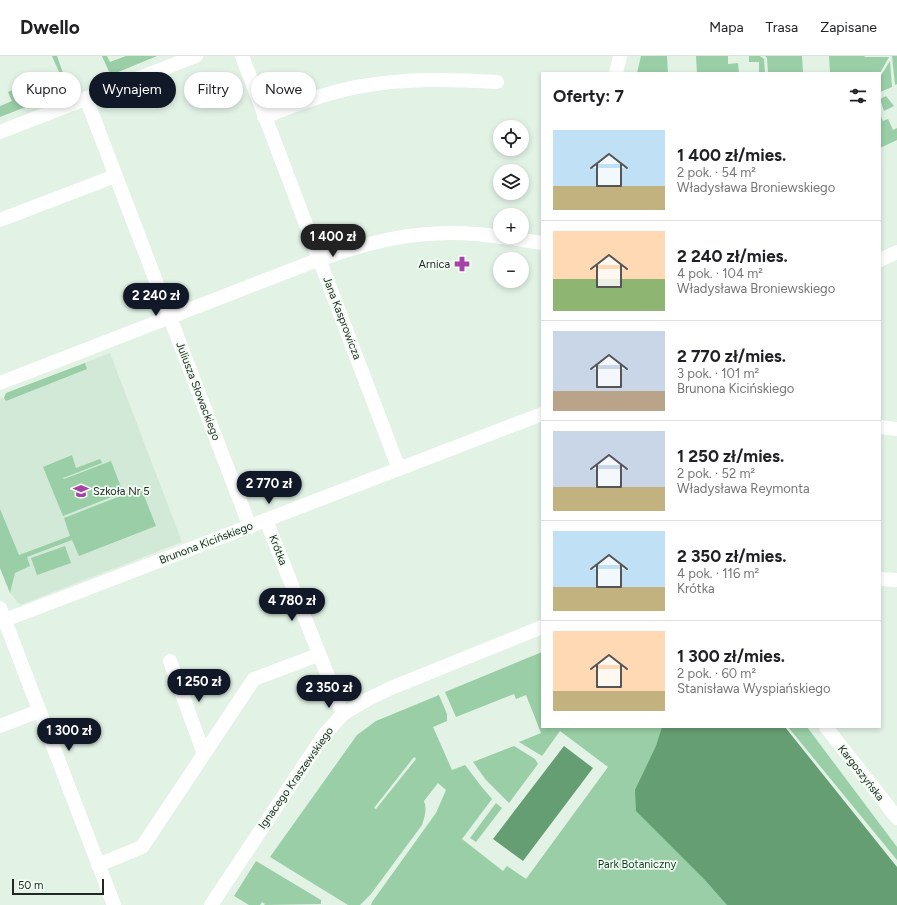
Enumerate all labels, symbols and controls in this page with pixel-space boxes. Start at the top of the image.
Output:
text: Dwello [20,16,80,39]
text: Mapa [709,19,744,36]
text: Trasa [766,19,798,36]
text: Zapisane [820,19,877,36]
chip: Kupno [12,72,81,108]
chip: Wynajem [89,72,176,108]
chip: Filtry [184,72,243,108]
chip: Nowe [251,72,316,108]
icon: filters [847,85,869,107]
text: Oferty: 7 [553,86,624,106]
map controls [493,120,529,288]
button: locate [493,120,529,156]
text: 1 400 zł/mies. [677,145,786,165]
icon: home [585,146,633,194]
button: layers [493,164,529,200]
text: 2 pok. · 54 m² [677,165,756,180]
text: Władysława Broniewskiego [677,180,835,195]
button: + [493,208,529,244]
pin: 1 400 zł [292,224,374,258]
text: 1 400 zł [310,229,356,244]
text: 2 240 zł/mies. [677,246,788,266]
icon: home [585,247,633,295]
button: − [493,252,529,288]
pharmacy icon: Arnica [453,255,471,273]
place label: Arnica [419,258,450,271]
text: 4 pok. · 104 m² [677,266,763,281]
street label: Jana Kasprowicza [320,275,364,361]
text: Władysława Broniewskiego [677,281,835,296]
pin: 2 240 zł [115,283,197,317]
text: 2 240 zł [132,288,180,303]
street label: Juliusza Słowackiego [173,340,223,442]
text: 2 770 zł/mies. [677,346,786,366]
icon: home [585,347,633,395]
text: 3 pok. · 101 m² [677,366,759,381]
text: Brunona Kicińskiego [677,381,794,396]
text: 1 250 zł/mies. [677,446,784,466]
icon: home [585,447,633,495]
text: 2 pok. · 52 m² [677,466,755,481]
pin: 2 770 zł [228,471,310,505]
text: 2 770 zł [246,476,292,491]
text: Władysława Reymonta [677,481,810,496]
school or university icon: Szkoła Nr 5 [72,482,90,500]
place label: Szkoła Nr 5 [93,485,149,498]
street label: Brunona Kicińskiego [157,519,255,567]
street label: Krótka [266,533,290,567]
text: 2 350 zł/mies. [677,546,786,566]
icon: home [585,547,633,595]
text: 4 pok. · 116 m² [677,566,759,581]
text: Krótka [677,581,715,596]
pin: 4 780 zł [251,588,333,622]
text: 4 780 zł [268,593,316,608]
text: 1 300 zł/mies. [677,646,785,666]
icon: home [585,647,633,695]
text: 2 pok. · 60 m² [677,666,756,681]
pin: 1 250 zł [158,669,240,703]
text: 1 250 zł [176,674,222,689]
pin: 2 350 zł [288,675,370,709]
text: 2 350 zł [306,680,352,695]
text: Stanisława Wyspiańskiego [677,681,831,696]
pin: 1 300 zł [28,718,110,752]
text: 1 300 zł [46,723,92,738]
street label: Ignacego Kraszewskiego [256,724,336,832]
street label: Kargoszyńska [835,743,887,803]
park label: Park Botaniczny [598,858,676,871]
scale bar [12,877,104,896]
text: 50 m [18,879,43,892]

